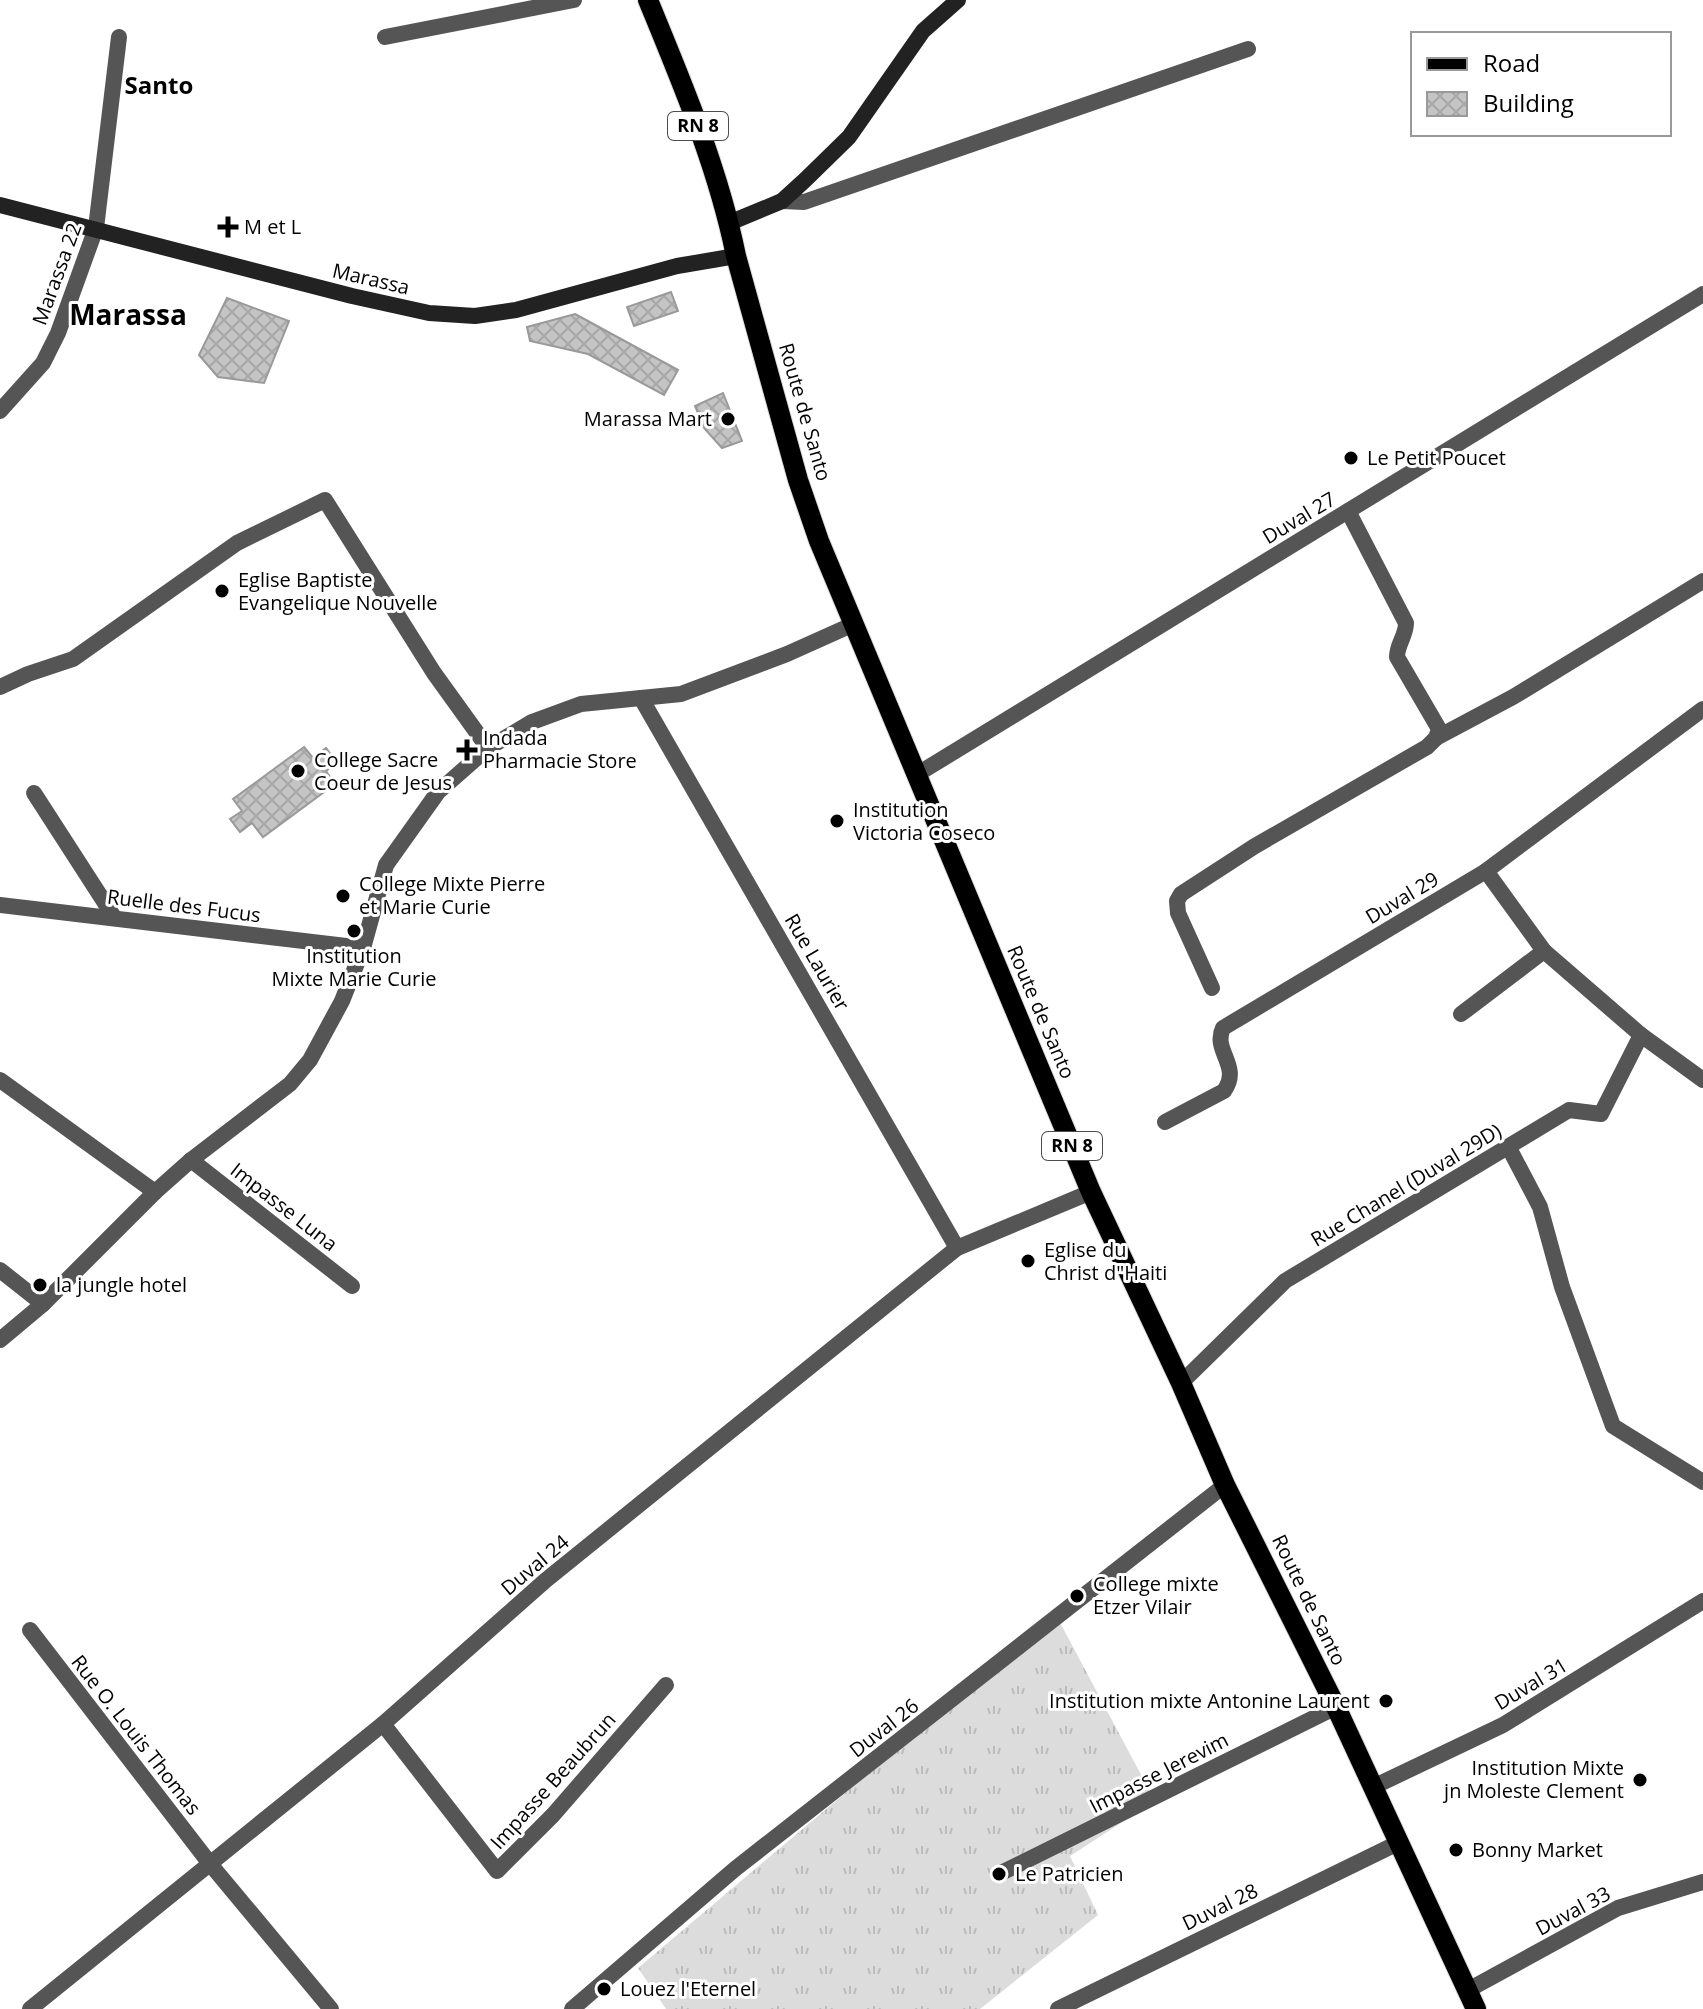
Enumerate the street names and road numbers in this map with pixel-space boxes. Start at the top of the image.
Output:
road number: RN 8 [668,112,728,140]
street label: Marassa 22 [26,219,87,329]
street label: Marassa [330,257,412,301]
street label: Route de Santo [773,340,838,484]
street label: Duval 27 [1257,485,1340,550]
street label: Duval 29 [1360,865,1443,930]
street label: Ruelle des Fucus [106,883,262,928]
street label: Rue Laurier [779,908,856,1015]
street label: Route de Santo [1001,941,1082,1083]
street label: Rue Chanel (Duval 29D) [1305,1117,1506,1252]
road number: RN 8 [1042,1132,1102,1160]
street label: Impasse Luna [225,1156,343,1257]
street label: Duval 24 [495,1528,575,1601]
street label: Route de Santo [1266,1530,1353,1670]
street label: Rue O. Louis Thomas [65,1649,207,1820]
street label: Duval 31 [1489,1651,1572,1716]
street label: Duval 26 [843,1692,924,1763]
street label: Impasse Beaubrun [484,1706,621,1855]
street label: Impasse Jerevim [1085,1726,1233,1819]
street label: Duval 28 [1177,1877,1262,1936]
street label: Duval 33 [1531,1880,1615,1941]

